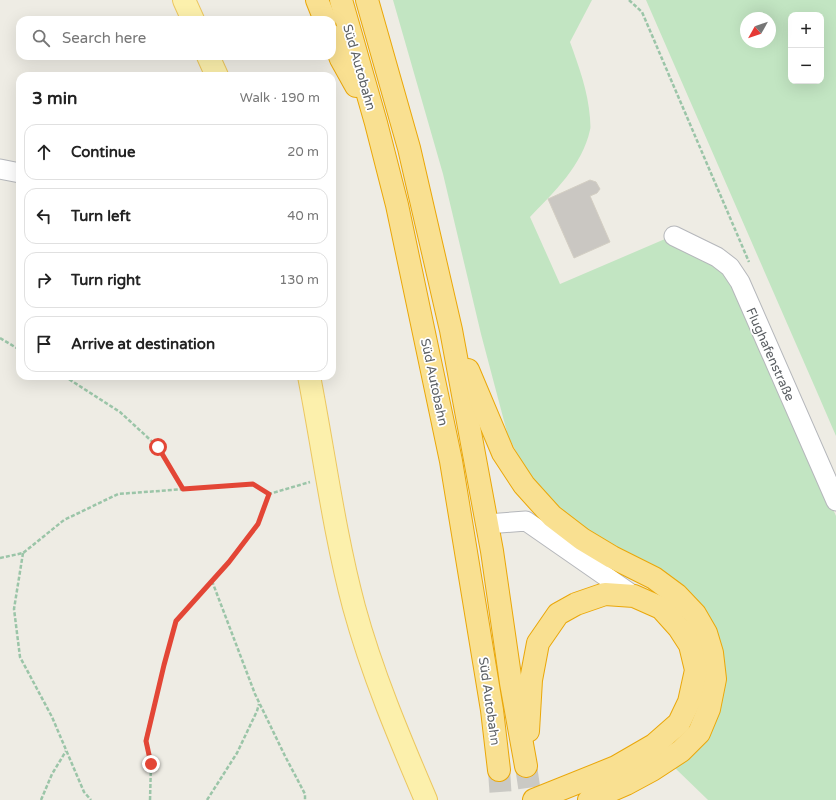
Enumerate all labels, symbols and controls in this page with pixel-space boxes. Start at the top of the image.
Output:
north arrow [740,12,776,48]
map controls [788,12,824,84]
button: + [788,12,824,48]
search box [16,16,336,60]
street label: Süd Autobahn [339,22,379,112]
icon: search [30,27,52,49]
text: Search here [62,29,146,47]
button: − [788,48,824,84]
text: 3 min [32,88,77,109]
text: Walk · 190 m [240,90,320,106]
icon: ahead [33,141,55,163]
text: Continue [71,143,135,161]
text: 20 m [287,144,319,160]
icon: left [33,205,55,227]
text: Turn left [71,207,131,225]
text: 40 m [287,208,319,224]
icon: right [33,269,55,291]
text: Turn right [71,271,141,289]
text: 130 m [279,272,319,288]
street label: Flughafenstraße [742,305,798,404]
icon: arrive [33,333,55,355]
text: Arrive at destination [71,335,215,353]
street label: Süd Autobahn [417,337,451,427]
route start [149,438,167,456]
street label: Süd Autobahn [475,656,503,746]
route end [142,755,160,773]

